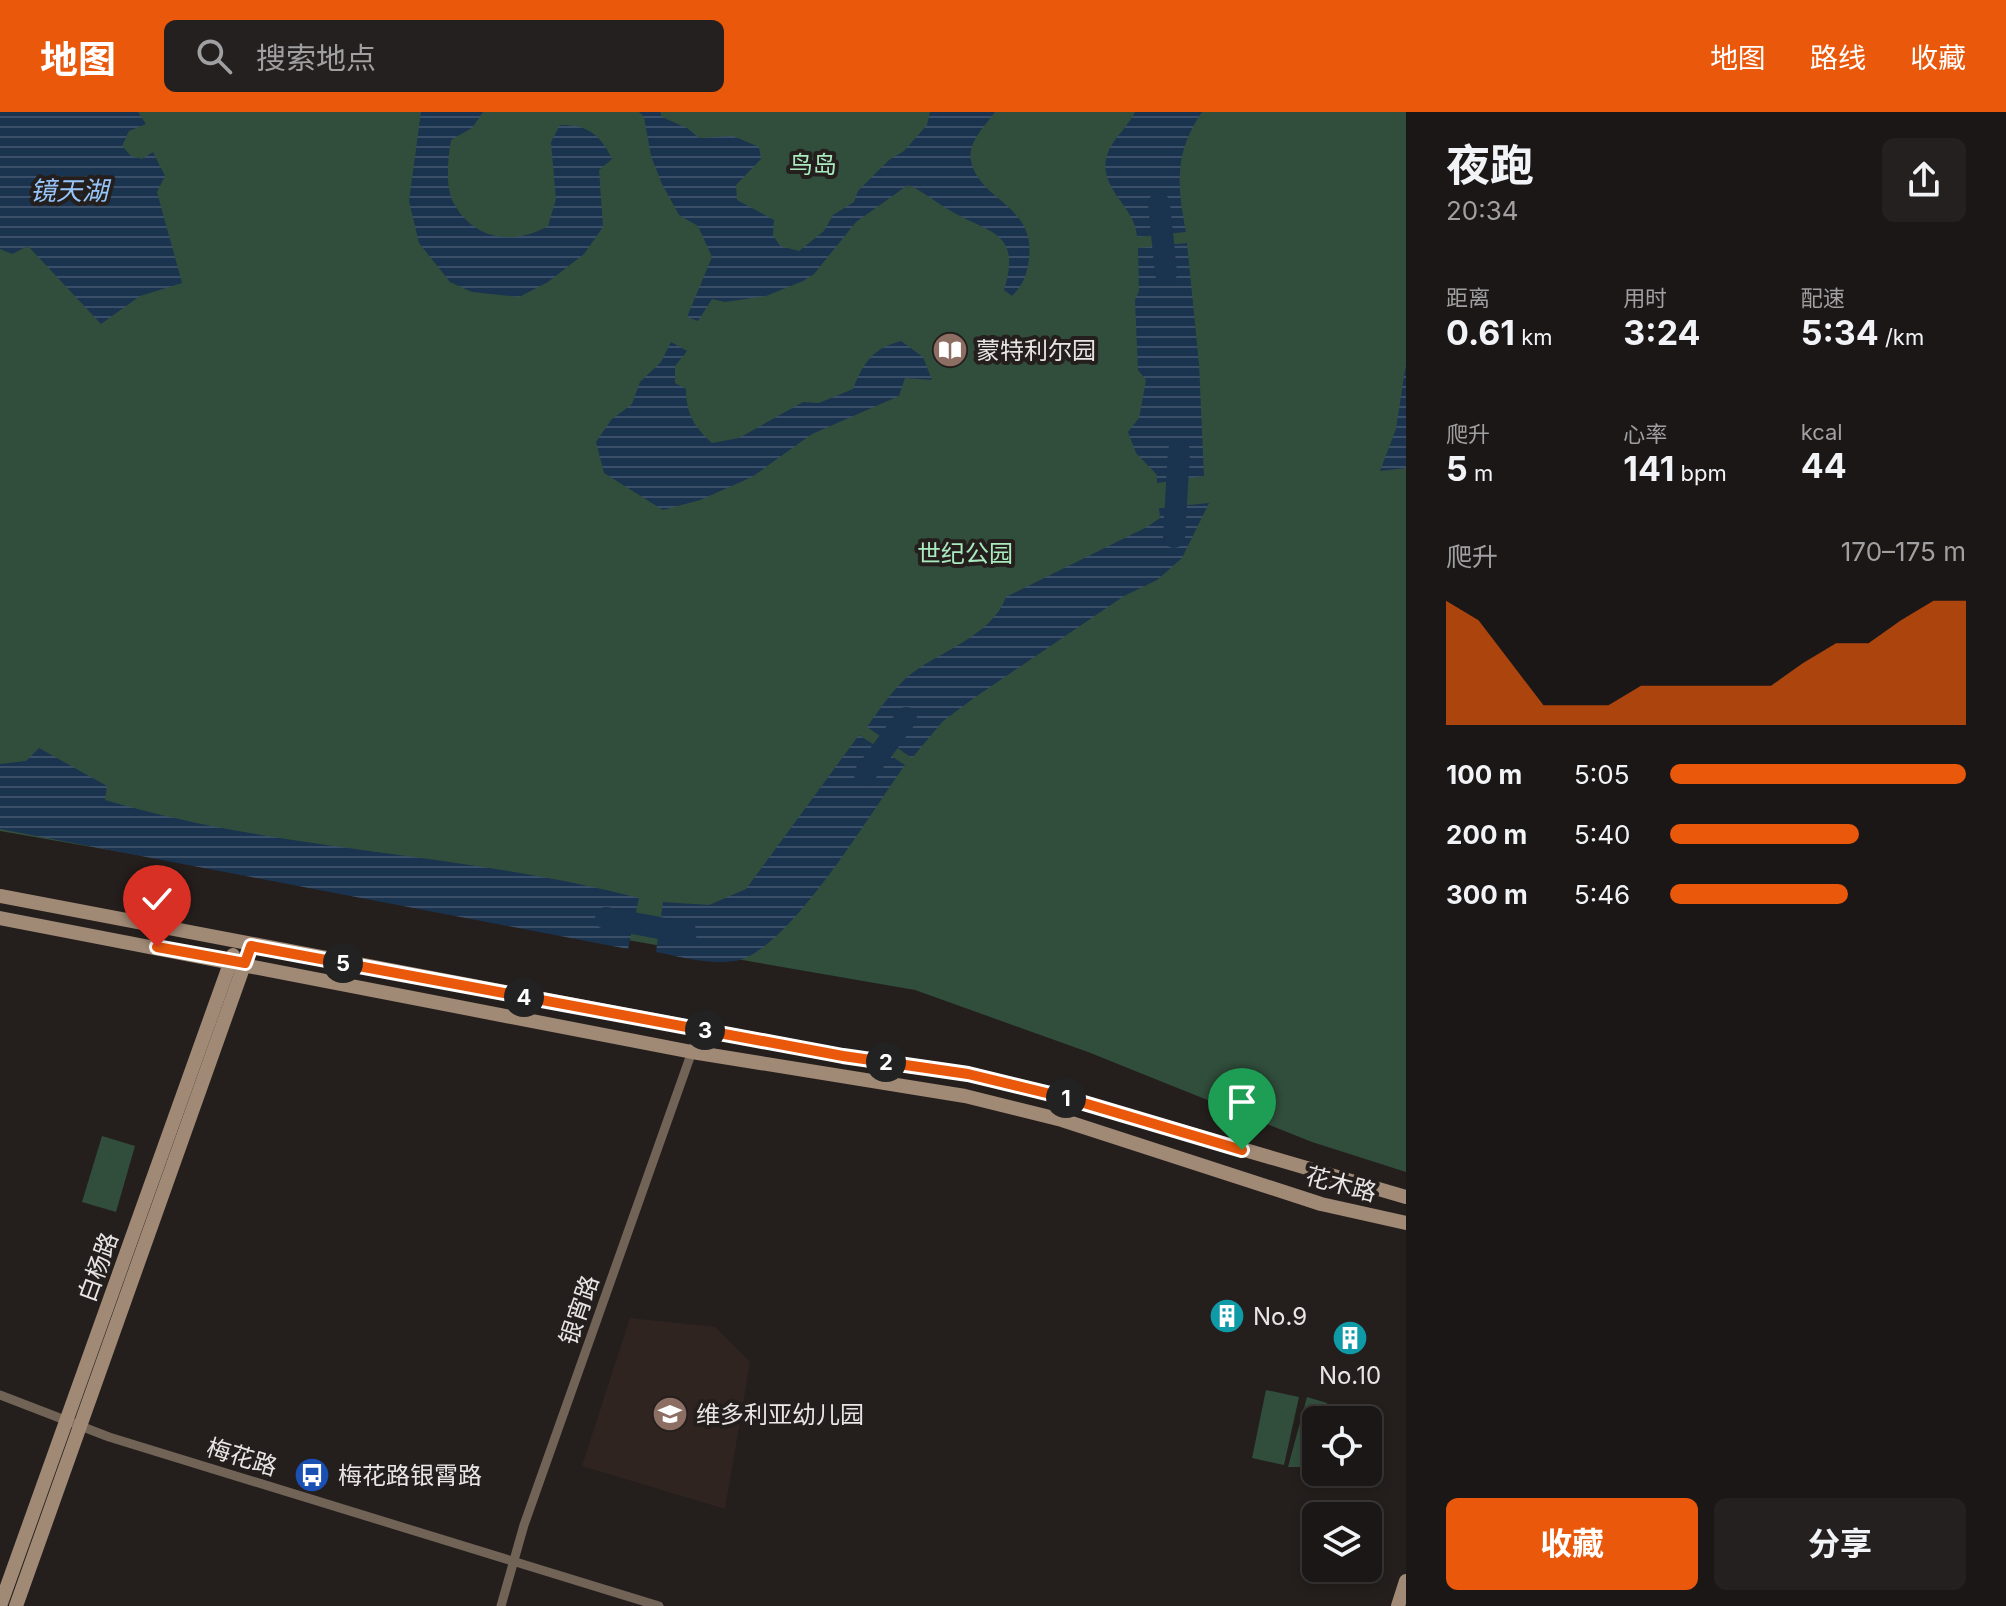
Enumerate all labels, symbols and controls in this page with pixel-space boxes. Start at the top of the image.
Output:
search box [164,20,724,92]
icon: search [192,34,236,78]
text: 地图 [40,36,116,82]
text: 搜索地点 [256,40,376,76]
text: 地图 [1710,41,1766,75]
text: 路线 [1810,41,1866,75]
text: 收藏 [1910,41,1966,75]
text: 夜跑 [1446,138,1534,192]
button: share [1882,138,1966,222]
park label: 鸟岛 [789,150,837,179]
water label: 镜天湖 [30,175,112,206]
text: 20:34 [1446,195,1519,226]
text: 距离 [1446,285,1490,311]
text: 用时 [1623,285,1667,311]
text: 配速 [1801,285,1845,311]
text: 0.61 [1446,312,1515,353]
text: 3:24 [1623,312,1701,353]
text: 5:34 [1801,312,1879,353]
text: km [1515,324,1553,350]
text: /km [1879,324,1924,350]
library icon: 蒙特利尔园 [931,331,969,369]
place label: 蒙特利尔园 [976,336,1096,365]
text: kcal [1801,419,1843,445]
text: 爬升 [1446,421,1490,447]
text: 心率 [1623,421,1667,447]
text: 44 [1801,445,1847,486]
text: 5 [1446,448,1468,489]
text: 141 [1623,448,1674,489]
text: m [1468,460,1493,486]
text: bpm [1674,460,1727,486]
text: 170–175 m [1841,536,1966,567]
park label: 世纪公园 [917,539,1013,568]
text: 爬升 [1446,541,1498,572]
text: 100 m [1446,759,1522,790]
text: 5:05 [1574,759,1630,790]
text: 200 m [1446,819,1527,850]
text: 5:40 [1574,819,1631,850]
pin [123,865,191,947]
icon: check [135,877,179,921]
text: 300 m [1446,879,1528,910]
text: 5:46 [1574,879,1630,910]
pin: 5 [323,943,363,983]
text: 5 [336,950,350,976]
pin: 4 [504,977,544,1017]
text: 4 [517,984,531,1010]
pin: 3 [685,1010,725,1050]
text: 3 [698,1017,712,1043]
pin: 2 [866,1042,906,1082]
text: 2 [879,1049,893,1075]
pin [1208,1068,1276,1150]
pin: 1 [1046,1078,1086,1118]
icon: arrive [1220,1080,1264,1124]
text: 1 [1061,1085,1071,1111]
street label: 花木路 [1302,1161,1380,1207]
street label: 白杨路 [72,1228,124,1306]
street label: 银宵路 [554,1271,604,1349]
building icon: No.9 [1208,1297,1246,1335]
place label: No.9 [1253,1302,1307,1331]
building icon: No.10 [1331,1319,1369,1357]
place label: No.10 [1319,1361,1381,1390]
school or university icon: 维多利亚幼儿园 [651,1395,689,1433]
place label: 维多利亚幼儿园 [696,1400,864,1429]
map controls [1302,1406,1382,1582]
button: locate [1302,1406,1382,1486]
street label: 梅花路 [203,1433,281,1481]
bus stop icon: 梅花路银霄路 [293,1456,331,1494]
place label: 梅花路银霄路 [338,1461,482,1490]
button: 收藏 [1446,1498,1698,1590]
button: 分享 [1714,1498,1966,1590]
button: layers [1302,1502,1382,1582]

